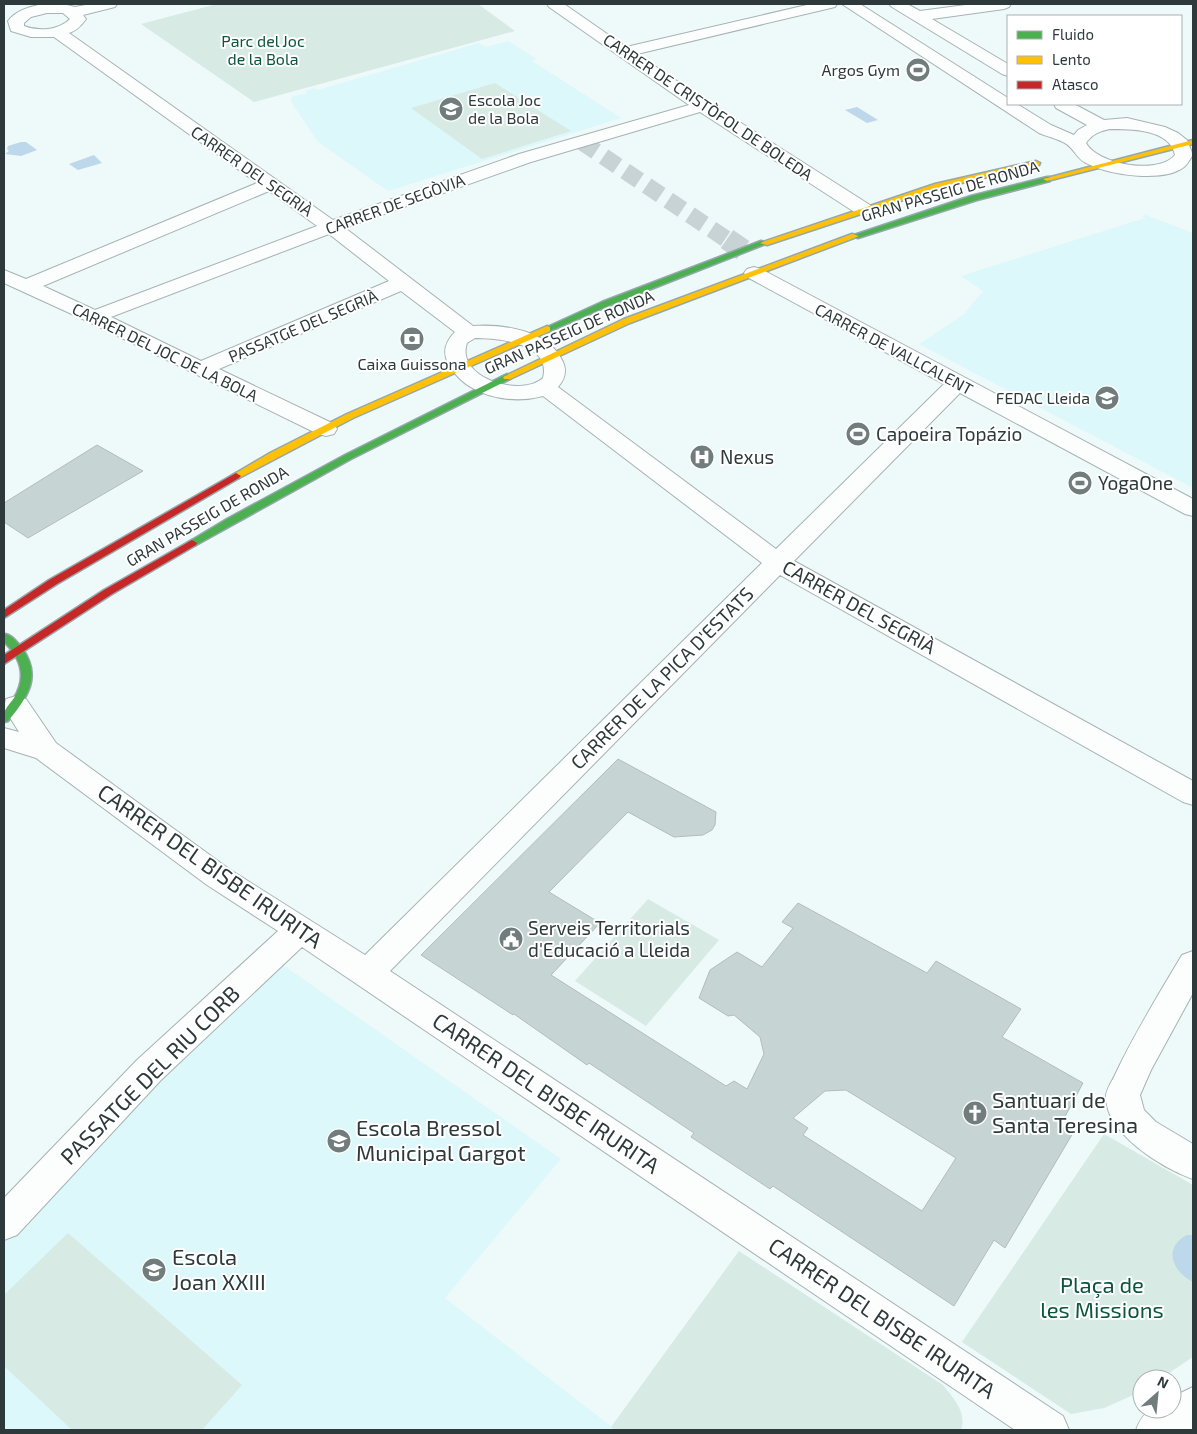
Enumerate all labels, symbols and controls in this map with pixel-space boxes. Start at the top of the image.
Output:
legend [1007,15,1182,105]
text: Fluido [1052,25,1094,43]
street label: CARRER DE CRISTÒFOL DE BOLEDA [600,29,817,184]
park label: Parc del Joc de la Bola [221,31,305,68]
text: Lento [1052,50,1091,68]
sports icon: Argos Gym [905,57,931,83]
place label: Argos Gym [822,60,900,79]
text: Atasco [1052,75,1098,93]
place label: Escola Joc de la Bola [468,90,541,127]
school or university icon: Escola Joc de la Bola [438,96,464,122]
street label: CARRER DEL SEGRIÀ [188,121,317,220]
street label: GRAN PASSEIG DE RONDA [859,156,1041,225]
street label: CARRER DE SEGÒVIA [323,169,467,238]
street label: PASSATGE DEL SEGRIÀ [225,285,380,366]
street label: GRAN PASSEIG DE RONDA [481,285,657,378]
street label: CARRER DEL JOC DE LA BOLA [69,298,261,405]
street label: CARRER DE VALLCALENT [812,299,976,398]
bank icon: Caixa Guissona [399,326,425,352]
place label: Caixa Guissona [357,354,467,373]
school or university icon: FEDAC Lleida [1094,385,1120,411]
place label: FEDAC Lleida [996,388,1090,407]
sports icon: Capoeira Topázio [845,421,871,447]
place label: Capoeira Topázio [876,422,1022,445]
hospital icon: Nexus [689,444,715,470]
place label: Nexus [720,445,774,468]
street label: GRAN PASSEIG DE RONDA [122,461,291,570]
sports icon: YogaOne [1067,470,1093,496]
place label: YogaOne [1098,471,1173,494]
street label: CARRER DEL SEGRIÀ [779,555,940,658]
street label: CARRER DE LA PICA D'ESTATS [566,582,758,774]
street label: CARRER DEL BISBE IRURITA [93,778,328,953]
place label: Serveis Territorials d'Educació a Lleida [528,916,690,961]
public building icon: Serveis Territorials d'Educació a Lleida [498,926,524,952]
street label: PASSATGE DEL RIU CORB [54,979,244,1169]
street label: CARRER DEL BISBE IRURITA [428,1006,665,1178]
place label: Santuari de Santa Teresina [992,1086,1138,1137]
church icon: Santuari de Santa Teresina [962,1100,988,1126]
place label: Escola Bressol Municipal Gargot [356,1114,526,1165]
school or university icon: Escola Bressol Municipal Gargot [326,1128,352,1154]
street label: CARRER DEL BISBE IRURITA [764,1231,1001,1403]
place label: Escola Joan XXIII [172,1243,266,1294]
school or university icon: Escola Joan XXIII [141,1257,167,1283]
park label: Plaça de les Missions [1040,1271,1164,1322]
north arrow [1132,1369,1182,1419]
text: N [1155,1372,1171,1392]

